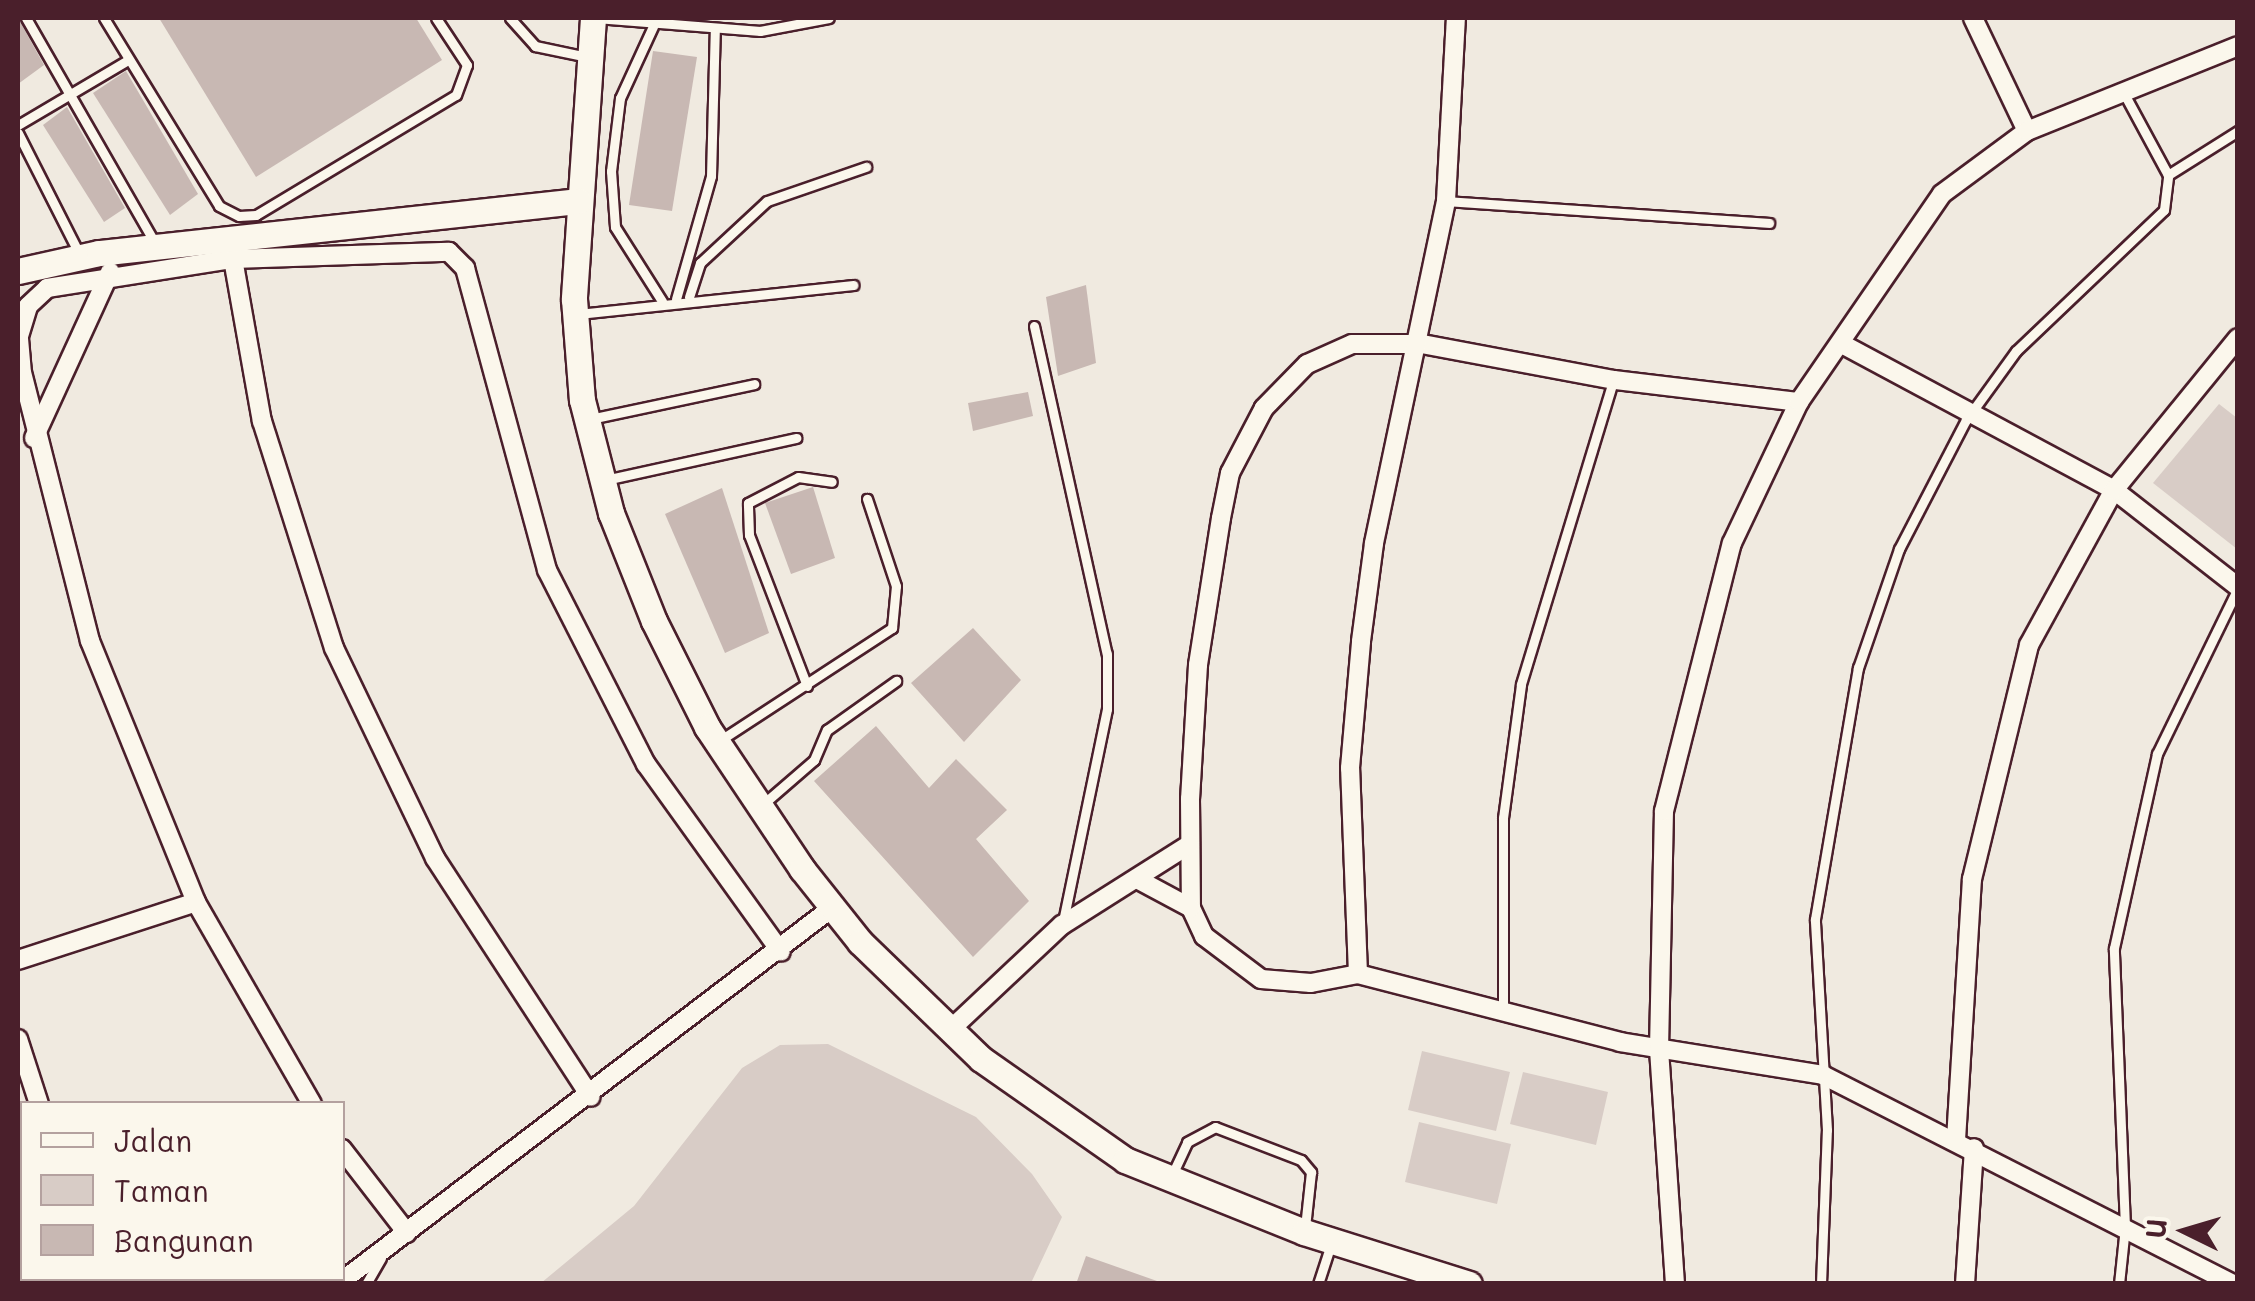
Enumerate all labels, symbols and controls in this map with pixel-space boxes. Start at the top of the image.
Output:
legend [20,1101,345,1281]
text: Jalan [114,1120,192,1160]
text: Taman [114,1170,209,1210]
north arrow [2135,1181,2235,1281]
text: U [2136,1217,2174,1240]
text: Bangunan [114,1220,254,1260]

